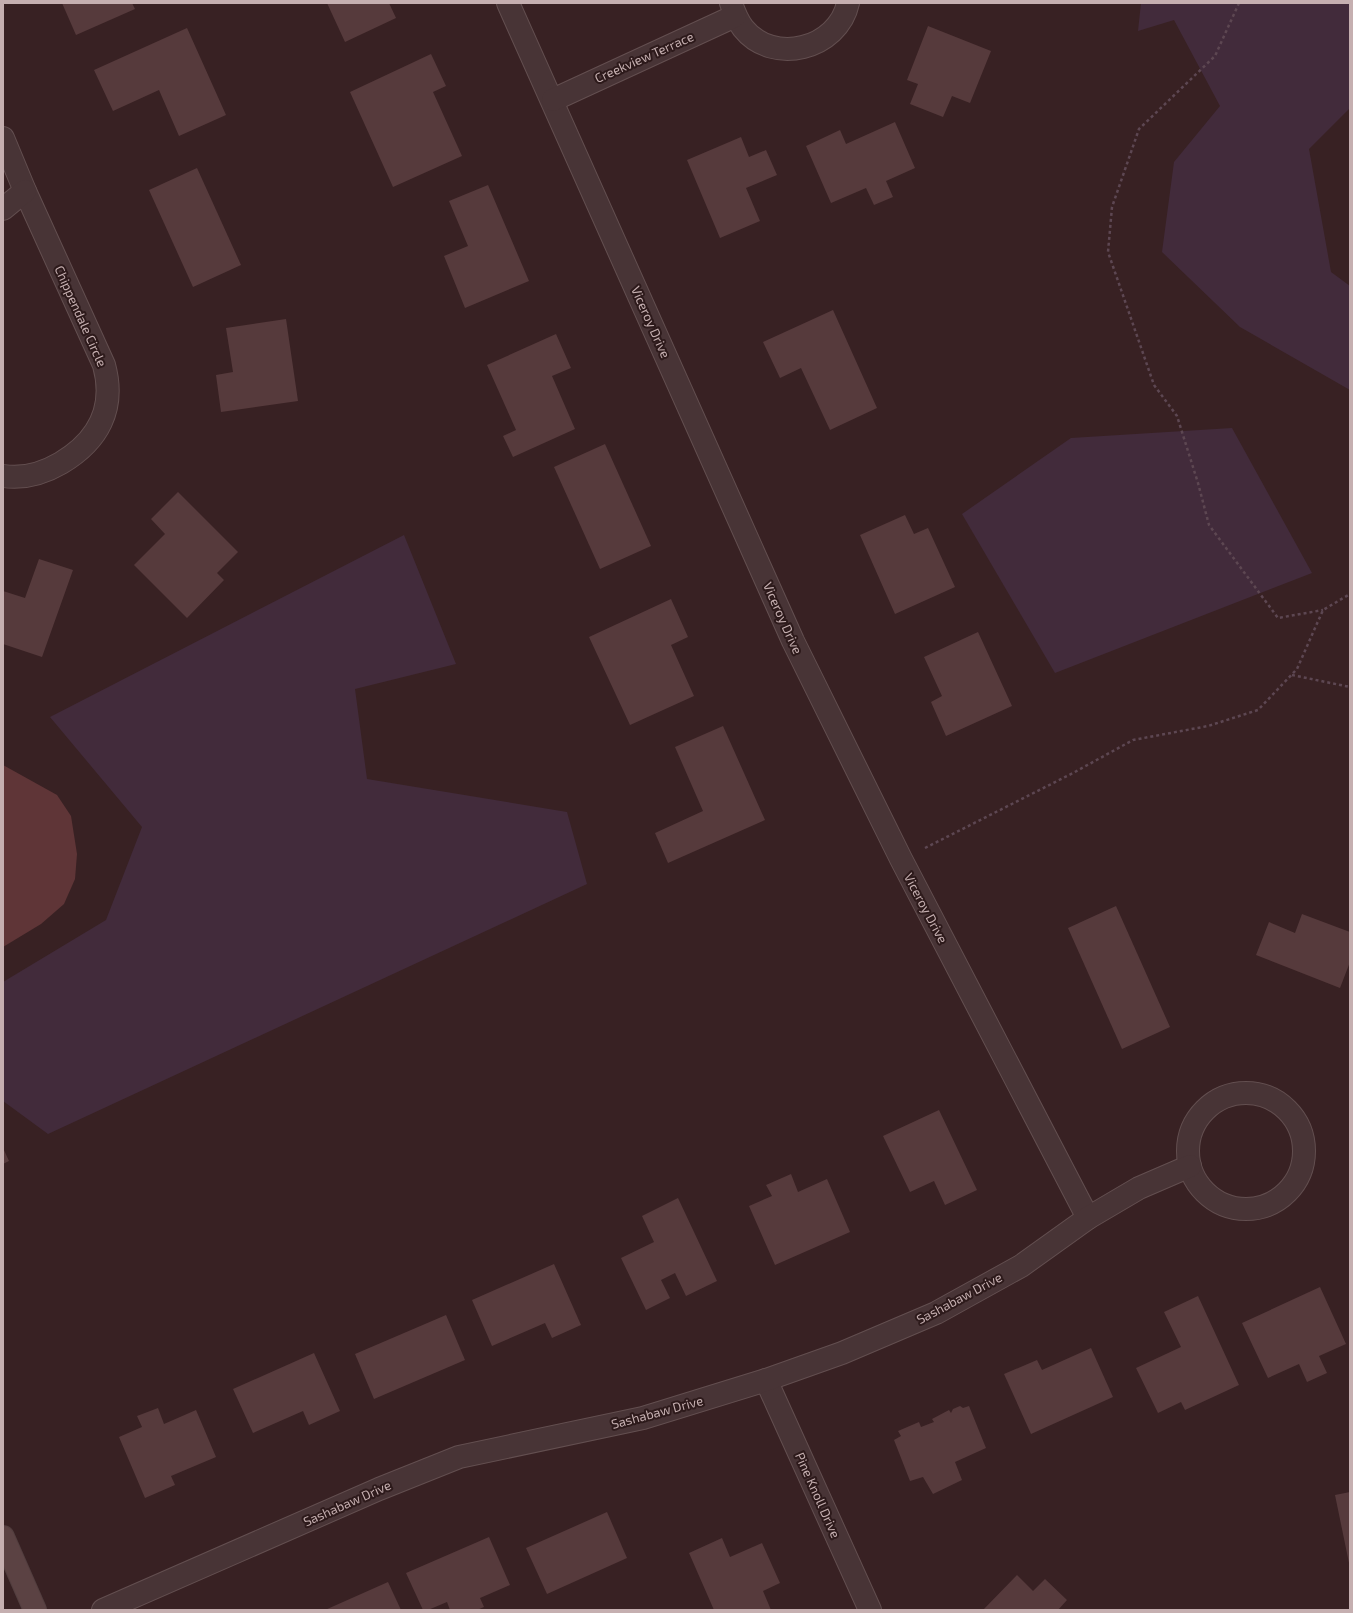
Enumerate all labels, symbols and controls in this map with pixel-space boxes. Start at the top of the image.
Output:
street label: Creekview Terrace [592,28,696,86]
street label: Chippendale Circle [52,263,110,369]
street label: Viceroy Drive [628,284,674,360]
street label: Viceroy Drive [760,580,806,656]
street label: Viceroy Drive [901,870,951,946]
street label: Sashabaw Drive [914,1269,1004,1327]
street label: Sashabaw Drive [609,1392,705,1432]
street label: Pine Knoll Drive [792,1450,844,1540]
street label: Sashabaw Drive [301,1476,393,1530]

